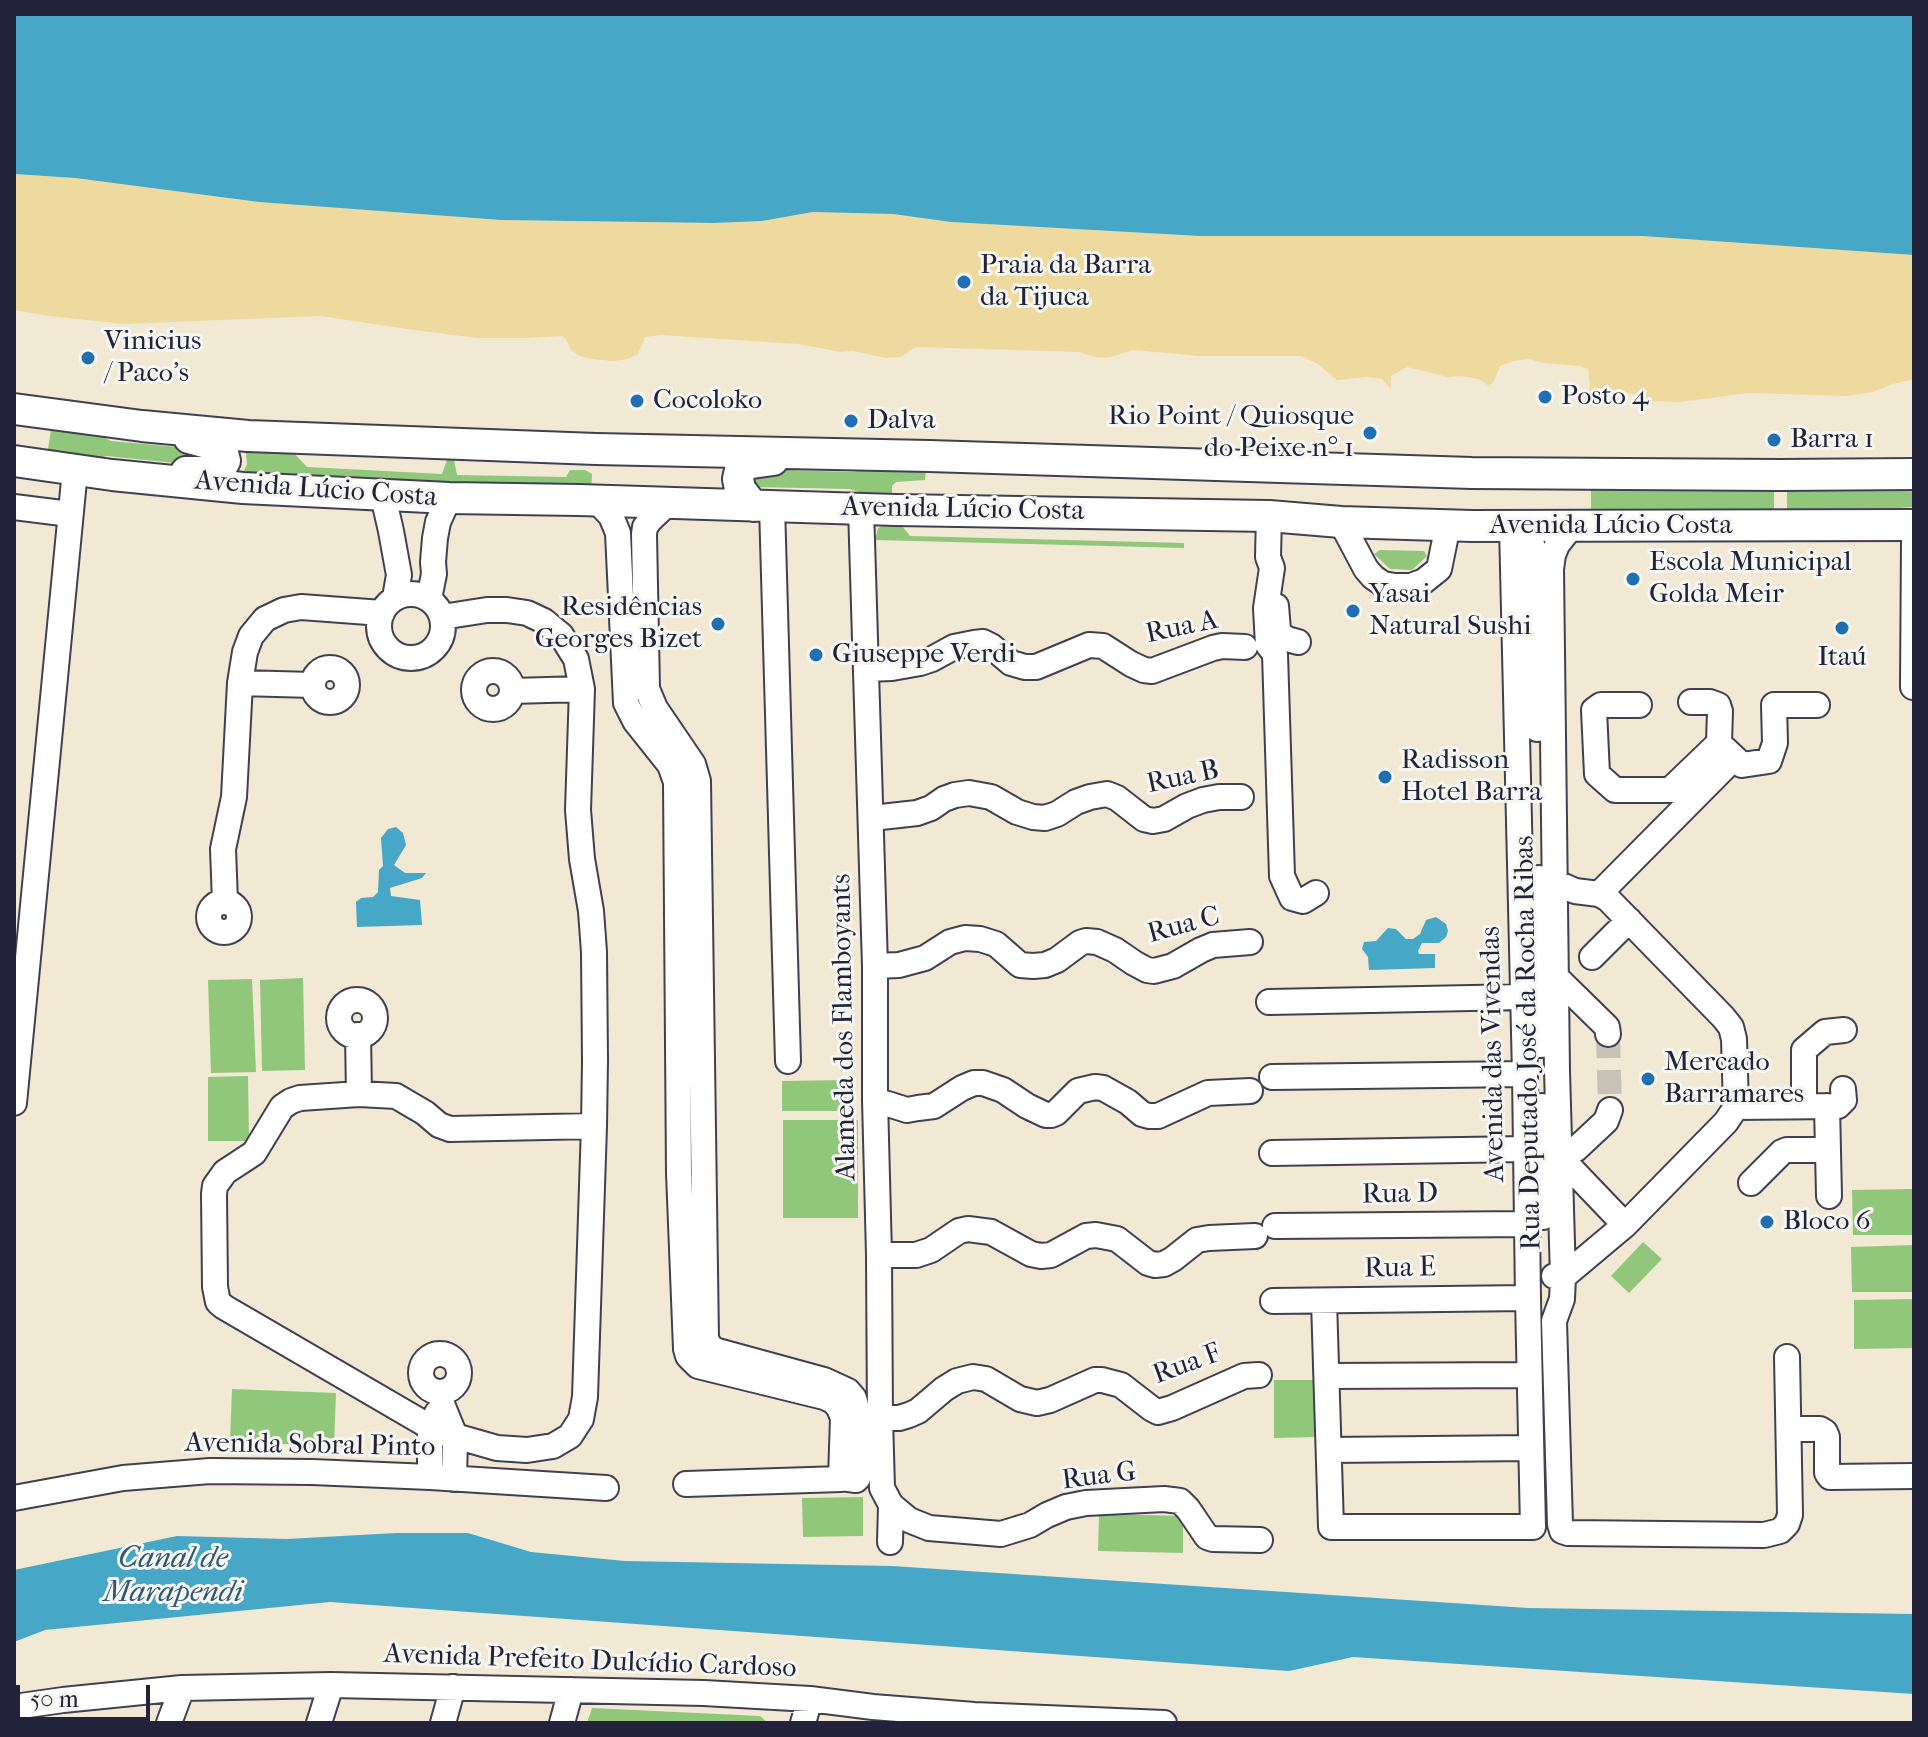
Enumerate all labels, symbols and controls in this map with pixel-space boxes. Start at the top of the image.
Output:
place label: Praia da Barra da Tijuca [980,249,1151,315]
marker: Praia da Barra da Tijuca [955,273,973,291]
place label: Vinicius / Paco's [104,325,201,391]
marker: Vinicius / Paco's [79,349,97,367]
place label: Posto 4 [1561,380,1649,414]
place label: Cocoloko [653,384,762,418]
marker: Posto 4 [1536,388,1554,406]
marker: Cocoloko [628,392,646,410]
place label: Rio Point / Quiosque do Peixe n° 1 [1108,400,1354,466]
place label: Dalva [867,404,935,438]
marker: Dalva [842,412,860,430]
place label: Barra 1 [1790,423,1874,457]
marker: Rio Point / Quiosque do Peixe n° 1 [1361,424,1379,442]
marker: Barra 1 [1765,431,1783,449]
street label: Avenida Lúcio Costa [194,465,438,515]
street label: Avenida Lúcio Costa [841,491,1085,529]
street label: Avenida Lúcio Costa [1490,509,1732,543]
place label: Escola Municipal Golda Meir [1649,546,1851,612]
marker: Escola Municipal Golda Meir [1624,570,1642,588]
place label: Yasai Natural Sushi [1369,578,1531,644]
place label: Residências Georges Bizet [535,591,702,657]
marker: Yasai Natural Sushi [1344,602,1362,620]
street label: Rua A [1143,604,1221,652]
marker: Residências Georges Bizet [709,615,727,633]
marker: Itaú [1833,619,1851,637]
place label: Giuseppe Verdi [832,638,1016,672]
place label: Itaú [1817,641,1867,675]
marker: Giuseppe Verdi [807,646,825,664]
place label: Radisson Hotel Barra [1401,744,1542,810]
street label: Rua B [1144,754,1222,802]
marker: Radisson Hotel Barra [1376,768,1394,786]
street label: Rua Deputado José da Rocha Ribas [1509,835,1549,1251]
street label: Alameda dos Flamboyants [826,873,864,1181]
street label: Rua C [1144,900,1224,952]
street label: Avenida das Vivendas [1475,926,1513,1182]
place label: Mercado Barramares [1664,1046,1804,1112]
marker: Mercado Barramares [1639,1070,1657,1088]
street label: Rua D [1362,1178,1438,1212]
place label: Bloco 6 [1783,1205,1871,1239]
marker: Bloco 6 [1758,1213,1776,1231]
street label: Rua E [1364,1252,1436,1286]
street label: Rua F [1149,1337,1225,1393]
street label: Avenida Sobral Pinto [184,1427,436,1465]
street label: Rua G [1060,1456,1138,1498]
water label: Canal de Marapendi [104,1542,242,1612]
street label: Avenida Prefeito Dulcídio Cardoso [383,1638,797,1686]
scale bar [20,1669,154,1719]
text: 50 m [30,1685,79,1713]

